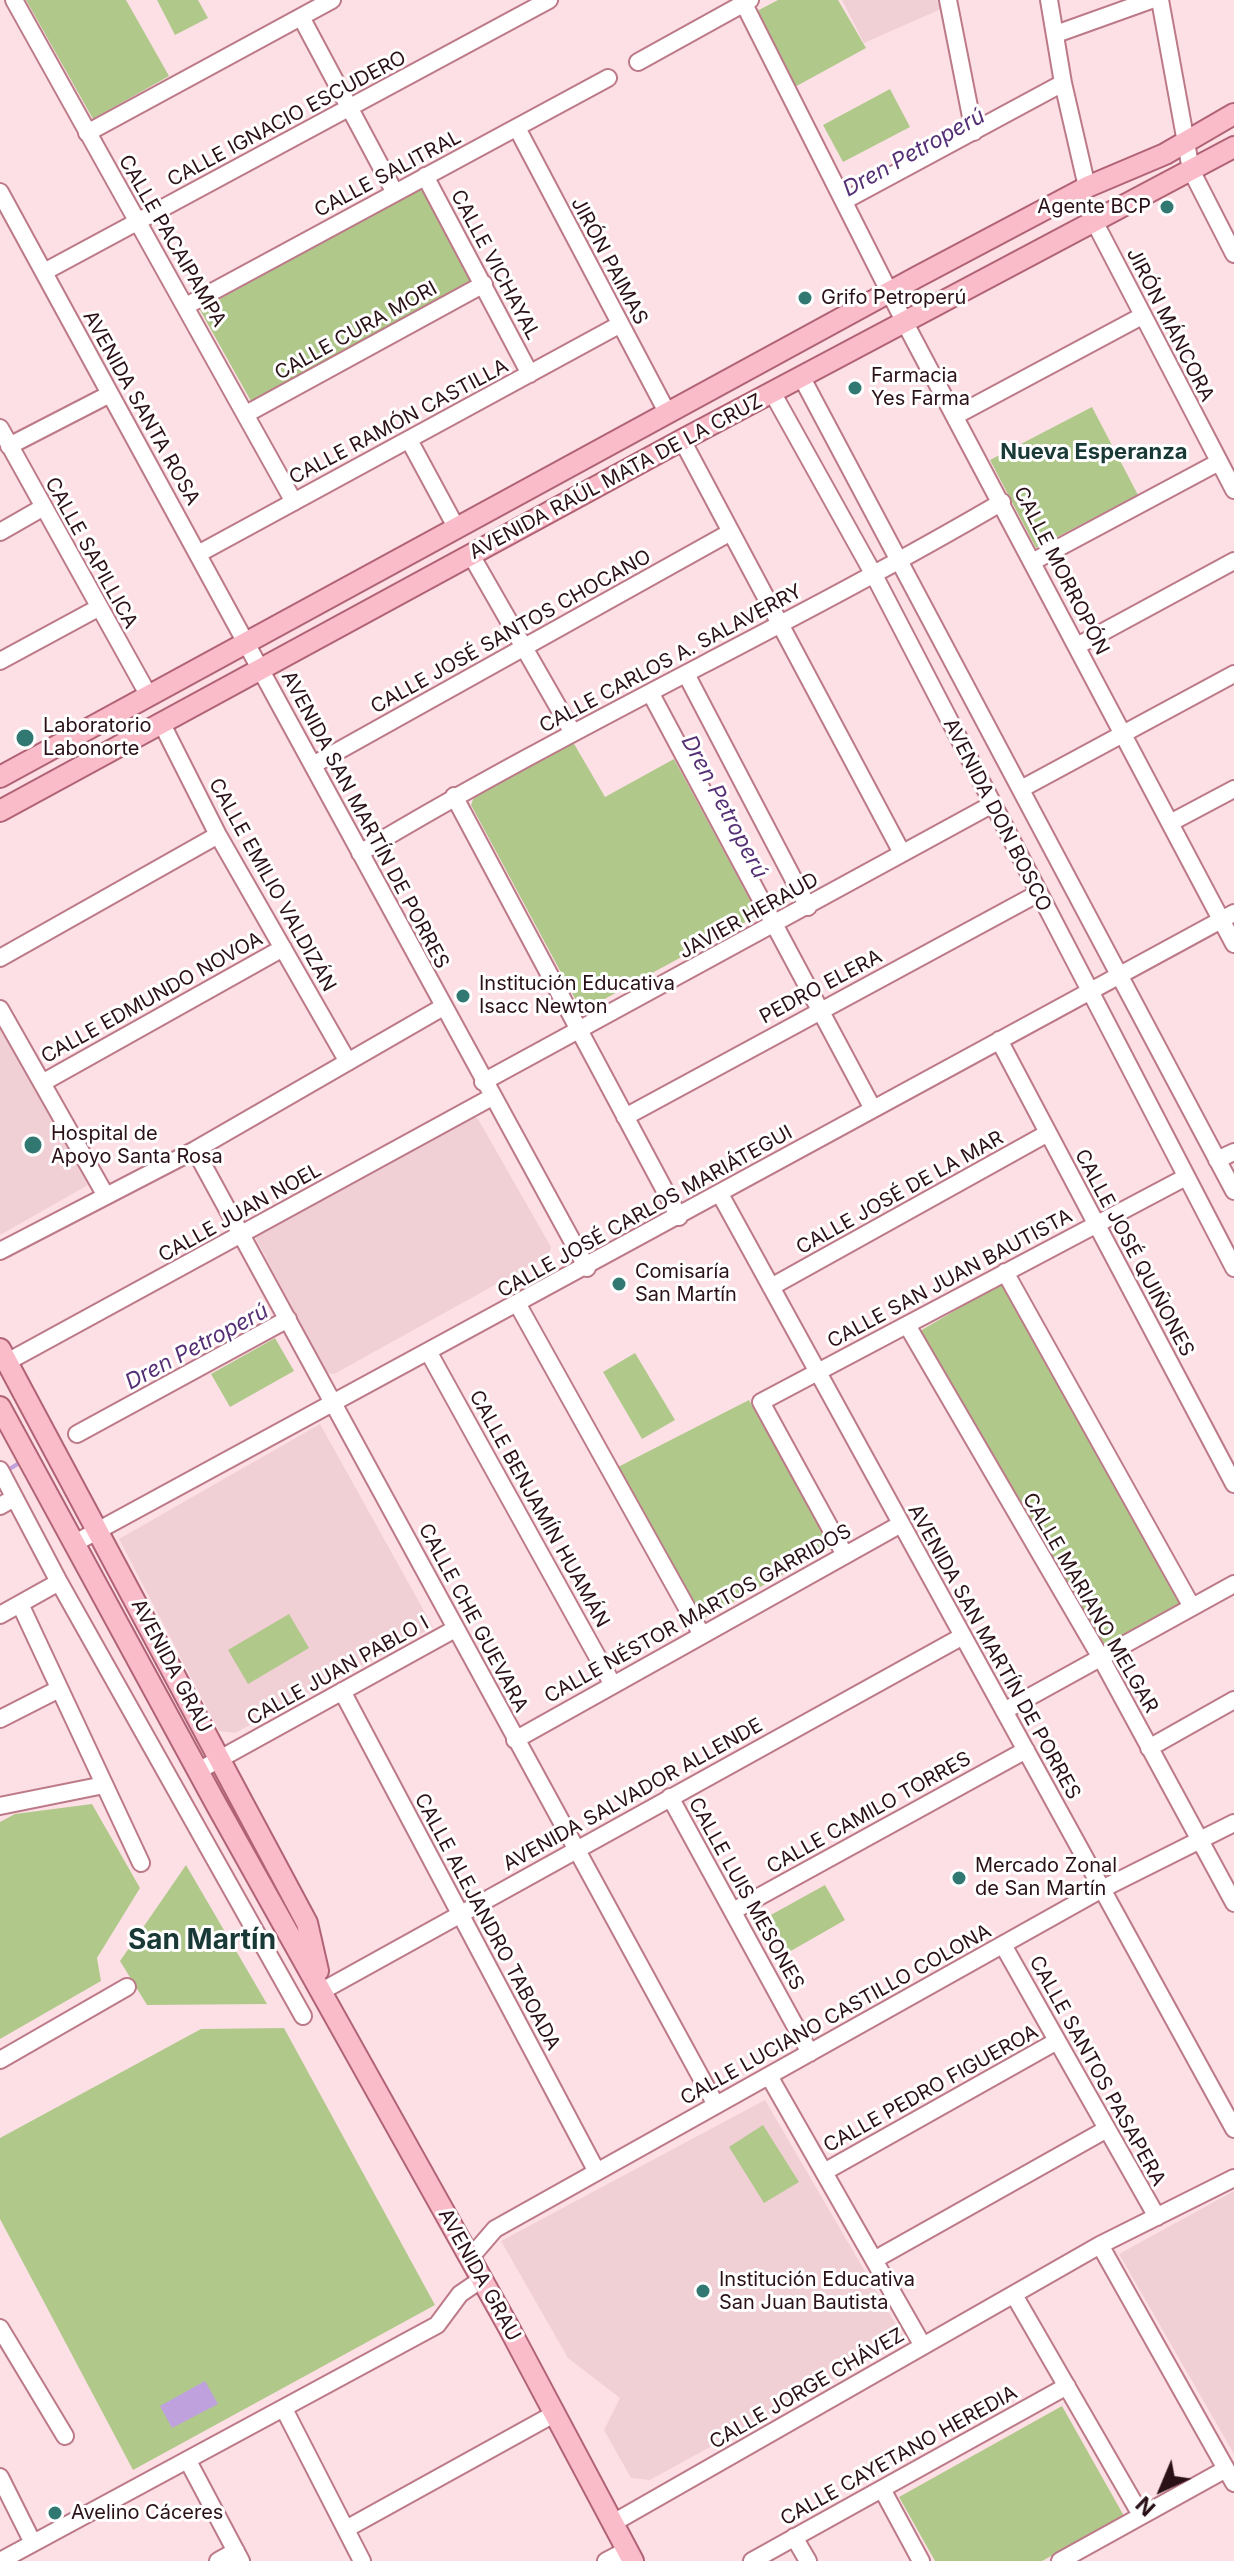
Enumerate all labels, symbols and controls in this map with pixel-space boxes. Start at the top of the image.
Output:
street label: CALLE IGNACIO ESCUDERO [164,46,410,192]
water label: Dren Petroperú [838,103,990,203]
street label: CALLE SALITRAL [311,125,465,223]
street label: CALLE PACAIPAMPA [113,151,231,331]
street label: CALLE VICHAYAL [445,186,545,344]
street label: JIRÓN PAIMAS [565,193,653,329]
place label: Agente BCP [1037,195,1151,219]
marker: Agente BCP [1158,198,1176,216]
street label: JIRÓN MÁNCORA [1121,244,1219,406]
street label: CALLE CURA MORI [271,276,441,386]
place label: Grifo Petroperú [821,286,966,310]
marker: Grifo Petroperú [796,289,814,307]
street label: AVENIDA SANTA ROSA [77,306,205,510]
street label: CALLE RAMÓN CASTILLA [285,354,513,490]
place label: Farmacia Yes Farma [871,364,970,411]
marker: Farmacia Yes Farma [846,379,864,397]
street label: AVENIDA RAÚL MATA DE LA CRUZ [465,389,767,565]
district label: Nueva Esperanza [1000,439,1188,465]
street label: CALLE SAPILLICA [40,473,142,633]
street label: CALLE MORROPÓN [1008,483,1114,659]
street label: CALLE JOSÉ SANTOS CHOCANO [367,545,655,719]
street label: CALLE CARLOS A. SALAVERRY [536,579,806,739]
street label: AVENIDA SAN MARTÍN DE PORRES [276,667,454,973]
place label: Laboratorio Labonorte [43,714,152,761]
street label: AVENIDA DON BOSCO [938,714,1056,916]
marker: Laboratorio Labonorte [14,727,36,749]
water label: Dren Petroperú [675,731,773,883]
street label: CALLE EMILIO VALDIZÁN [203,774,341,996]
street label: JAVIER HERAUD [675,868,823,964]
street label: CALLE EDMUNDO NOVOA [37,927,267,1069]
street label: PEDRO ELERA [756,945,886,1029]
place label: Institución Educativa Isacc Newton [479,972,675,1019]
marker: Institución Educativa Isacc Newton [454,987,472,1005]
street label: CALLE JOSÉ CARLOS MARIÁTEGUI [493,1121,797,1303]
place label: Hospital de Apoyo Santa Rosa [51,1122,223,1169]
street label: CALLE JOSÉ DE LA MAR [792,1126,1008,1260]
marker: Hospital de Apoyo Santa Rosa [22,1134,44,1156]
street label: CALLE JOSÉ QUIÑONES [1069,1145,1199,1361]
street label: CALLE JUAN NOEL [154,1158,326,1268]
street label: CALLE SAN JUAN BAUTISTA [824,1204,1076,1354]
place label: Comisaría San Martín [635,1260,737,1307]
marker: Comisaría San Martín [610,1275,628,1293]
water label: Dren Petroperú [121,1298,273,1396]
street label: CALLE BENJAMÍN HUAMÁN [464,1386,614,1632]
street label: CALLE MARIANO MELGAR [1017,1489,1163,1717]
street label: AVENIDA SAN MARTÍN DE PORRES [903,1500,1085,1804]
street label: CALLE NÉSTOR MARTOS GARRIDOS [540,1519,856,1709]
street label: CALLE CHE GUEVARA [413,1520,533,1716]
street label: AVENIDA GRAU [126,1595,216,1737]
street label: CALLE JUAN PABLO I [243,1611,433,1731]
street label: AVENIDA SALVADOR ALLENDE [499,1714,767,1876]
street label: CALLE CAMILO TORRES [763,1747,975,1879]
street label: CALLE ALEJANDRO TABOADA [409,1789,565,2055]
street label: CALLE LUIS MESONES [683,1794,809,1994]
place label: Mercado Zonal de San Martín [975,1854,1117,1901]
marker: Mercado Zonal de San Martín [950,1869,968,1887]
street label: CALLE LUCIANO CASTILLO COLONA [677,1919,995,2111]
district label: San Martín [128,1924,276,1958]
street label: CALLE SANTOS PASAPERA [1024,1952,1170,2190]
street label: CALLE PEDRO FIGUEROA [820,2020,1042,2158]
street label: AVENIDA GRAU [433,2204,525,2346]
place label: Institución Educativa San Juan Bautista [719,2268,915,2315]
marker: Institución Educativa San Juan Bautista [694,2282,712,2300]
street label: CALLE JORGE CHÁVEZ [705,2323,909,2455]
street label: CALLE CAYETANO HEREDIA [777,2381,1021,2531]
north arrow [1122,2449,1202,2529]
text: N [1130,2491,1160,2521]
place label: Avelino Cáceres [71,2501,223,2525]
marker: Avelino Cáceres [46,2504,64,2522]

